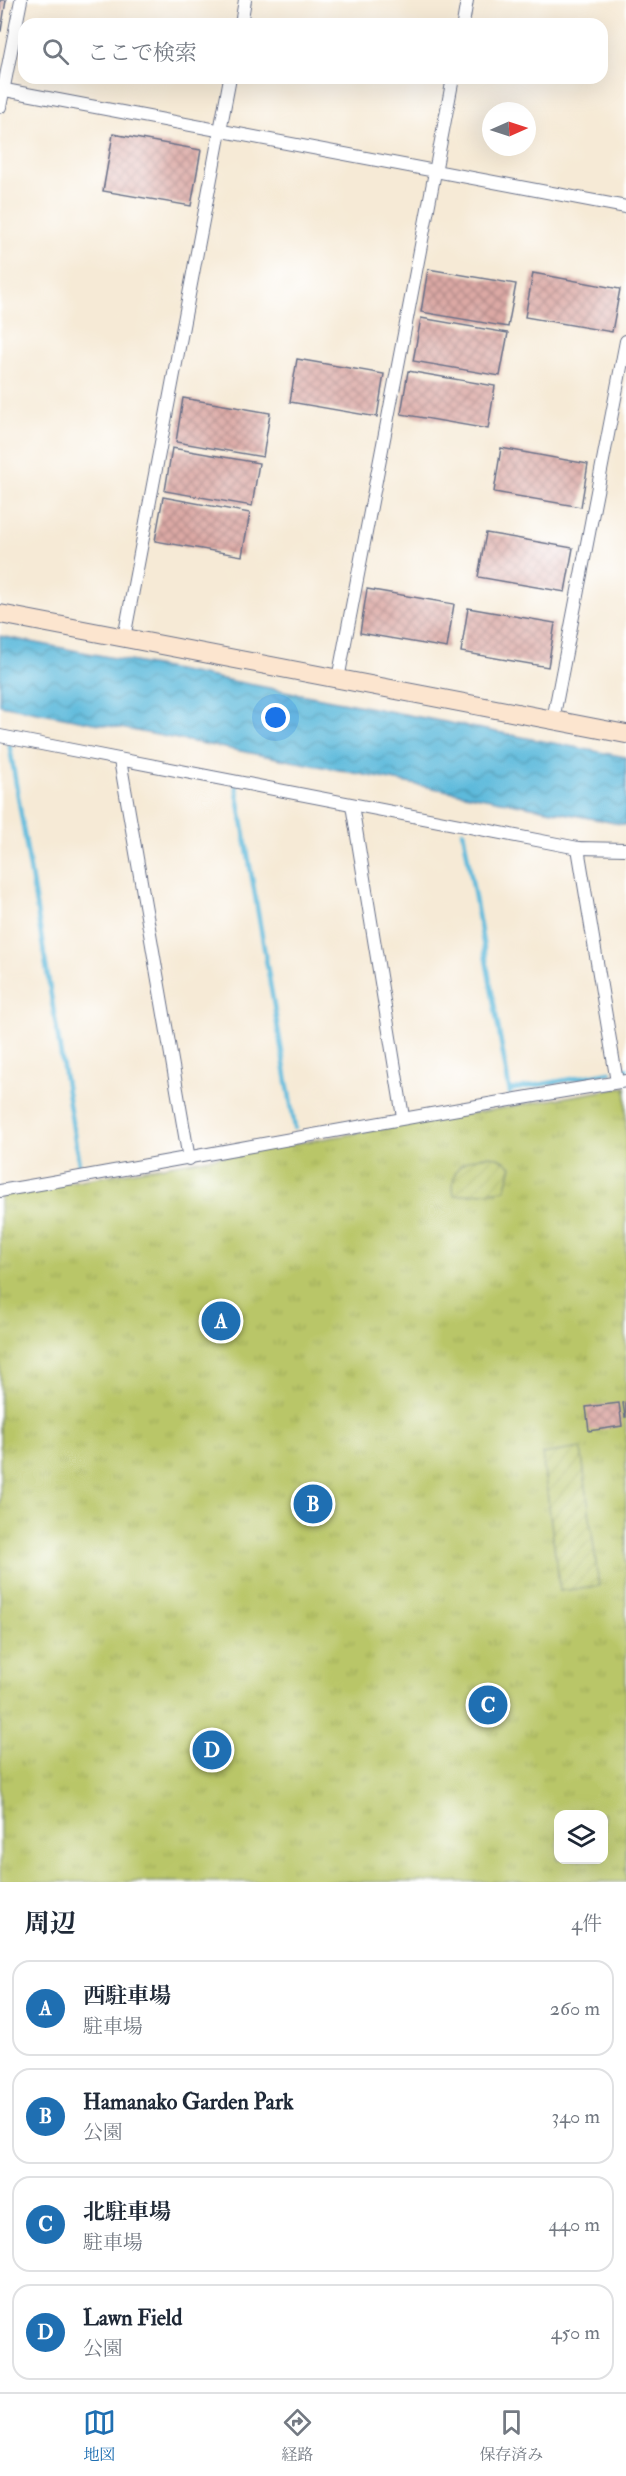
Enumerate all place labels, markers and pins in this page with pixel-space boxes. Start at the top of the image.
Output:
pin: A [202,1298,240,1344]
pin: B [294,1482,332,1526]
pin: C [468,1682,508,1728]
pin: D [192,1728,232,1772]

